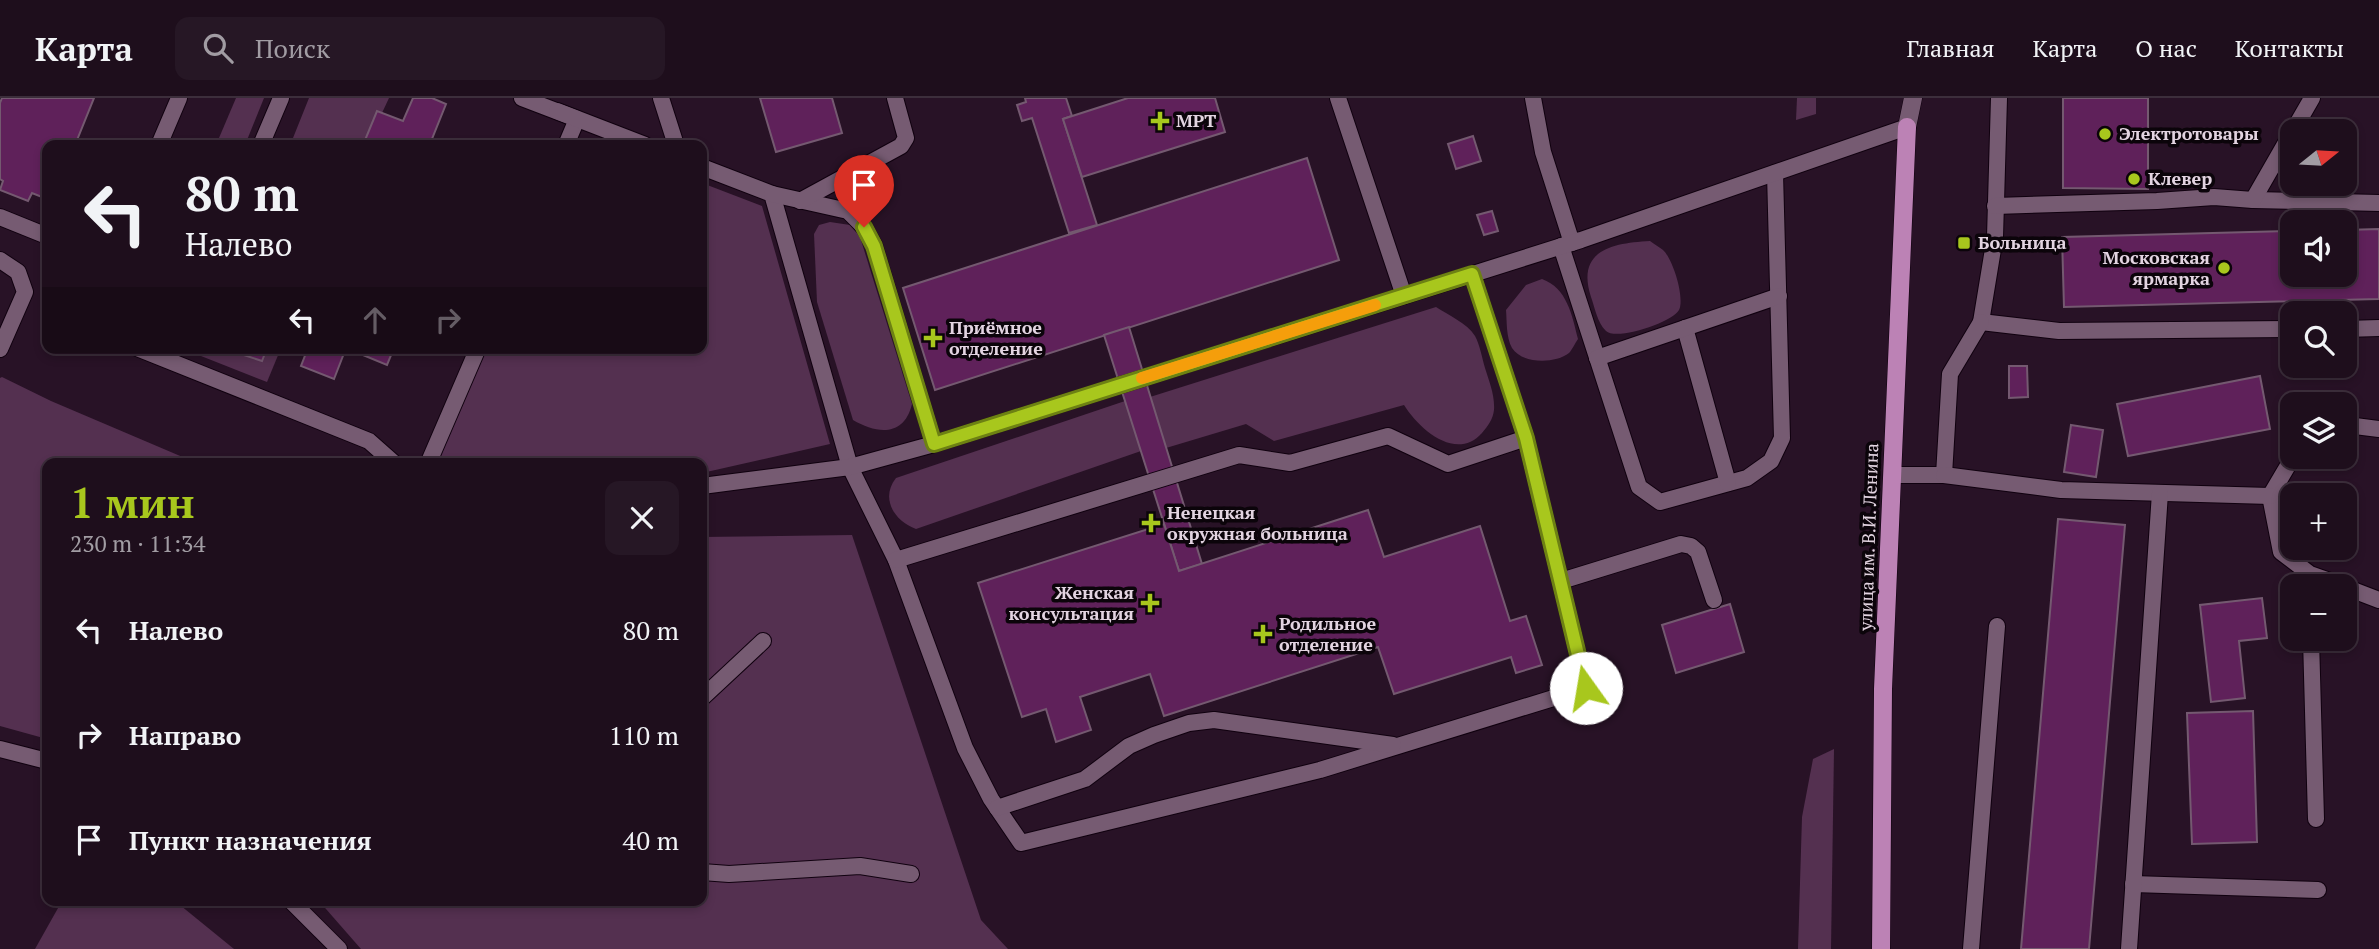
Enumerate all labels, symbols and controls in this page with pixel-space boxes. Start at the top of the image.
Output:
search box [175,17,665,80]
text: Карта [35,27,133,70]
icon: search [199,29,237,67]
text: Поиск [255,31,330,65]
text: Главная [1906,32,1994,64]
text: Карта [2032,32,2097,64]
text: О нас [2135,32,2197,64]
text: Контакты [2235,32,2344,64]
place label: МРТ [1176,108,1216,132]
marker: МРТ [1150,111,1170,131]
north arrow [2280,119,2357,196]
map controls [2280,119,2357,651]
place label: Электротовары [2119,121,2259,145]
marker: Электротовары [2097,126,2113,142]
pin [834,155,894,227]
text: 80 m [185,160,299,225]
icon: arrive [845,166,883,204]
place label: Клевер [2148,166,2212,190]
icon: left [70,168,161,259]
marker: Клевер [2126,171,2142,187]
button: sound [2280,210,2357,287]
text: Налево [185,223,293,265]
place label: Больница [1978,230,2066,254]
marker: Больница [1956,235,1972,251]
place label: Московская ярмарка [2102,245,2210,290]
marker: Московская ярмарка [2216,260,2232,276]
icon: left [283,301,321,339]
icon: ahead [356,301,394,339]
icon: right [429,301,467,339]
button: search [2280,301,2357,378]
place label: Приёмное отделение [949,315,1043,360]
marker: Приёмное отделение [923,328,943,348]
button: layers [2280,392,2357,469]
street label: улица им. В.И. Ленина [1853,443,1883,632]
text: 1 мин [70,474,195,530]
button: close [605,481,679,555]
button: + [2280,483,2357,560]
place label: Ненецкая окружная больница [1167,500,1348,545]
marker: Ненецкая окружная больница [1141,513,1161,533]
text: 230 m · 11:34 [70,528,205,559]
button: − [2280,574,2357,651]
place label: Женская консультация [1008,580,1134,625]
marker: Женская консультация [1140,593,1160,613]
icon: left [70,611,108,649]
place label: Родильное отделение [1279,611,1376,656]
text: Налево [129,613,223,647]
text: 80 m [623,613,679,647]
marker: Родильное отделение [1253,624,1273,644]
position arrow [1549,651,1623,725]
icon: right [70,716,108,754]
text: Направо [129,718,241,752]
text: 110 m [609,718,679,752]
icon: arrive [70,821,108,859]
text: Пункт назначения [129,823,372,857]
text: 40 m [623,823,679,857]

